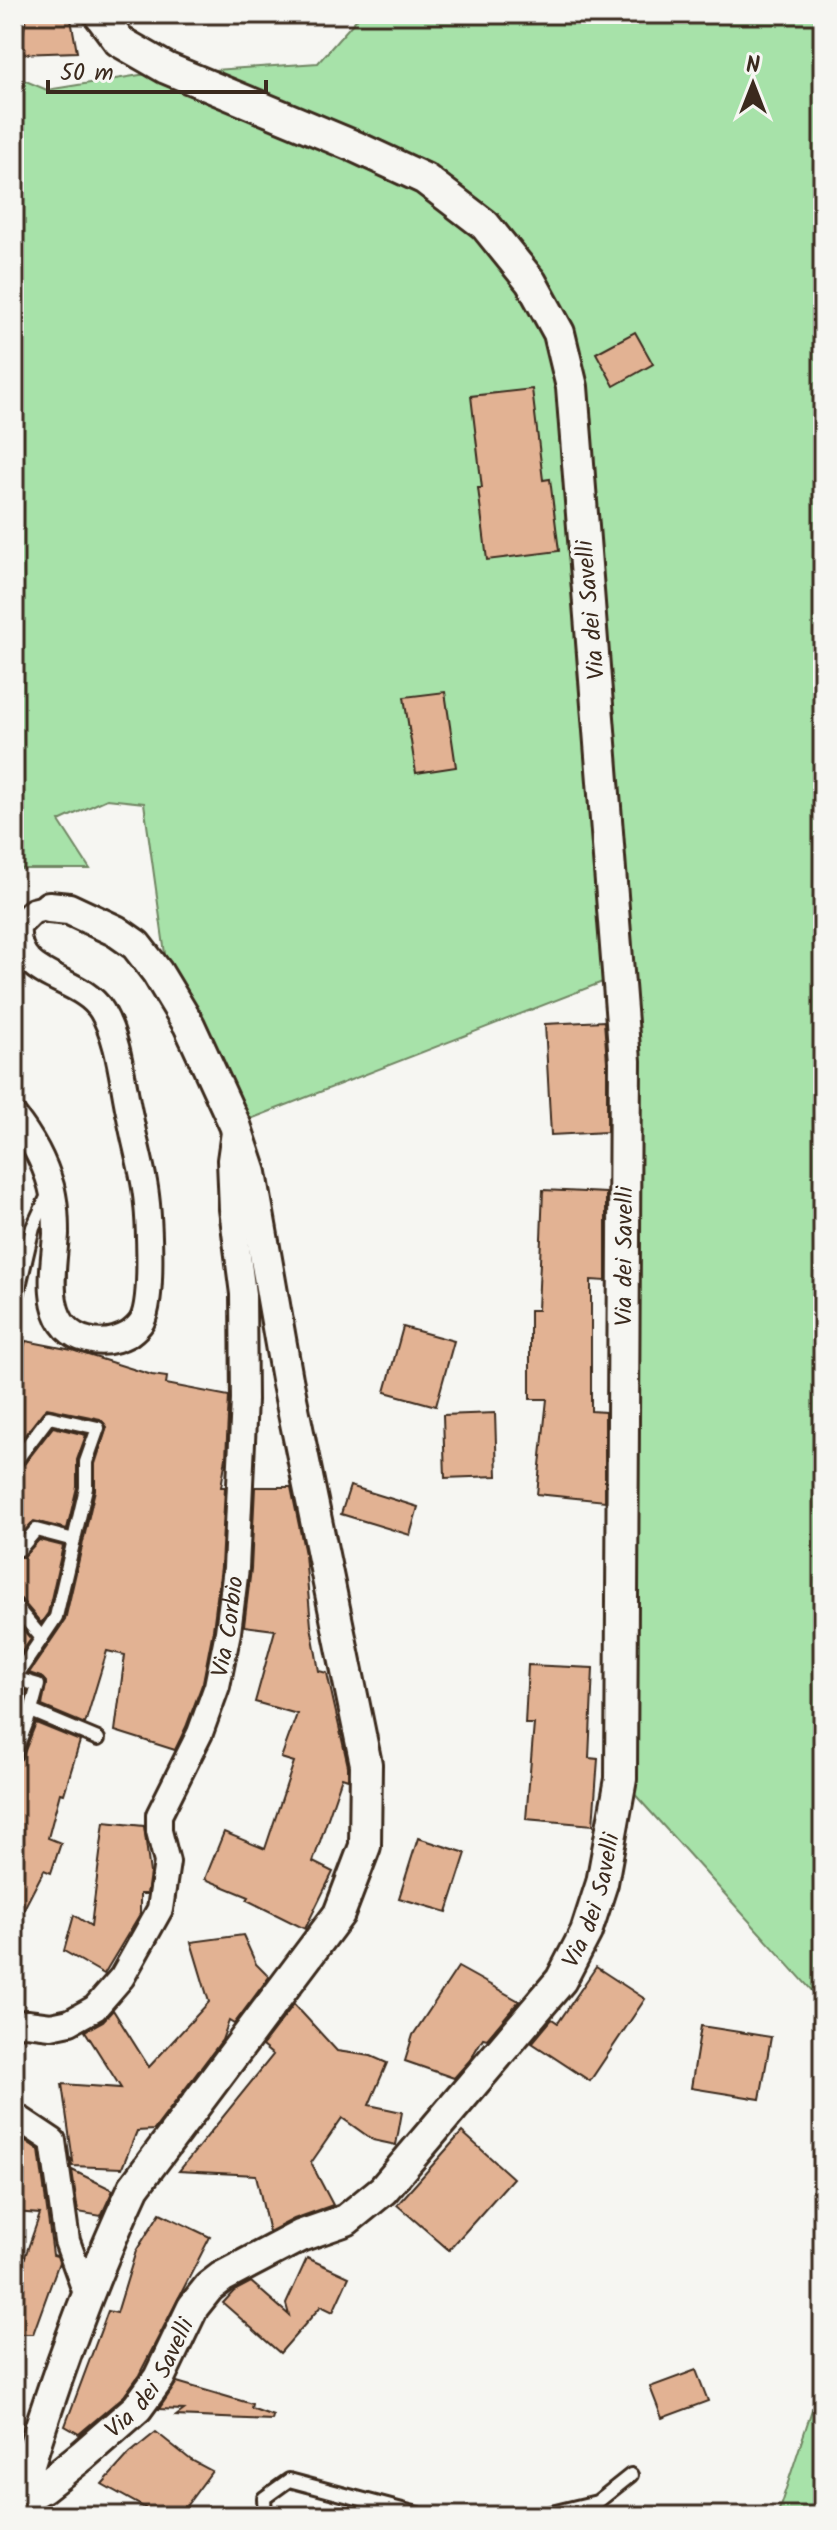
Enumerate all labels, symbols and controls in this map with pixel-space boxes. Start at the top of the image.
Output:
scale bar [48,44,266,94]
north arrow [713,44,793,124]
text: N [746,49,760,84]
text: 50 m [60,54,114,93]
street label: Via dei Savelli [566,537,617,681]
street label: Via dei Savelli [606,1185,645,1326]
street label: Via Corbio [201,1574,256,1681]
street label: Via dei Savelli [552,1829,632,1975]
street label: Via dei Savelli [96,2311,206,2449]

